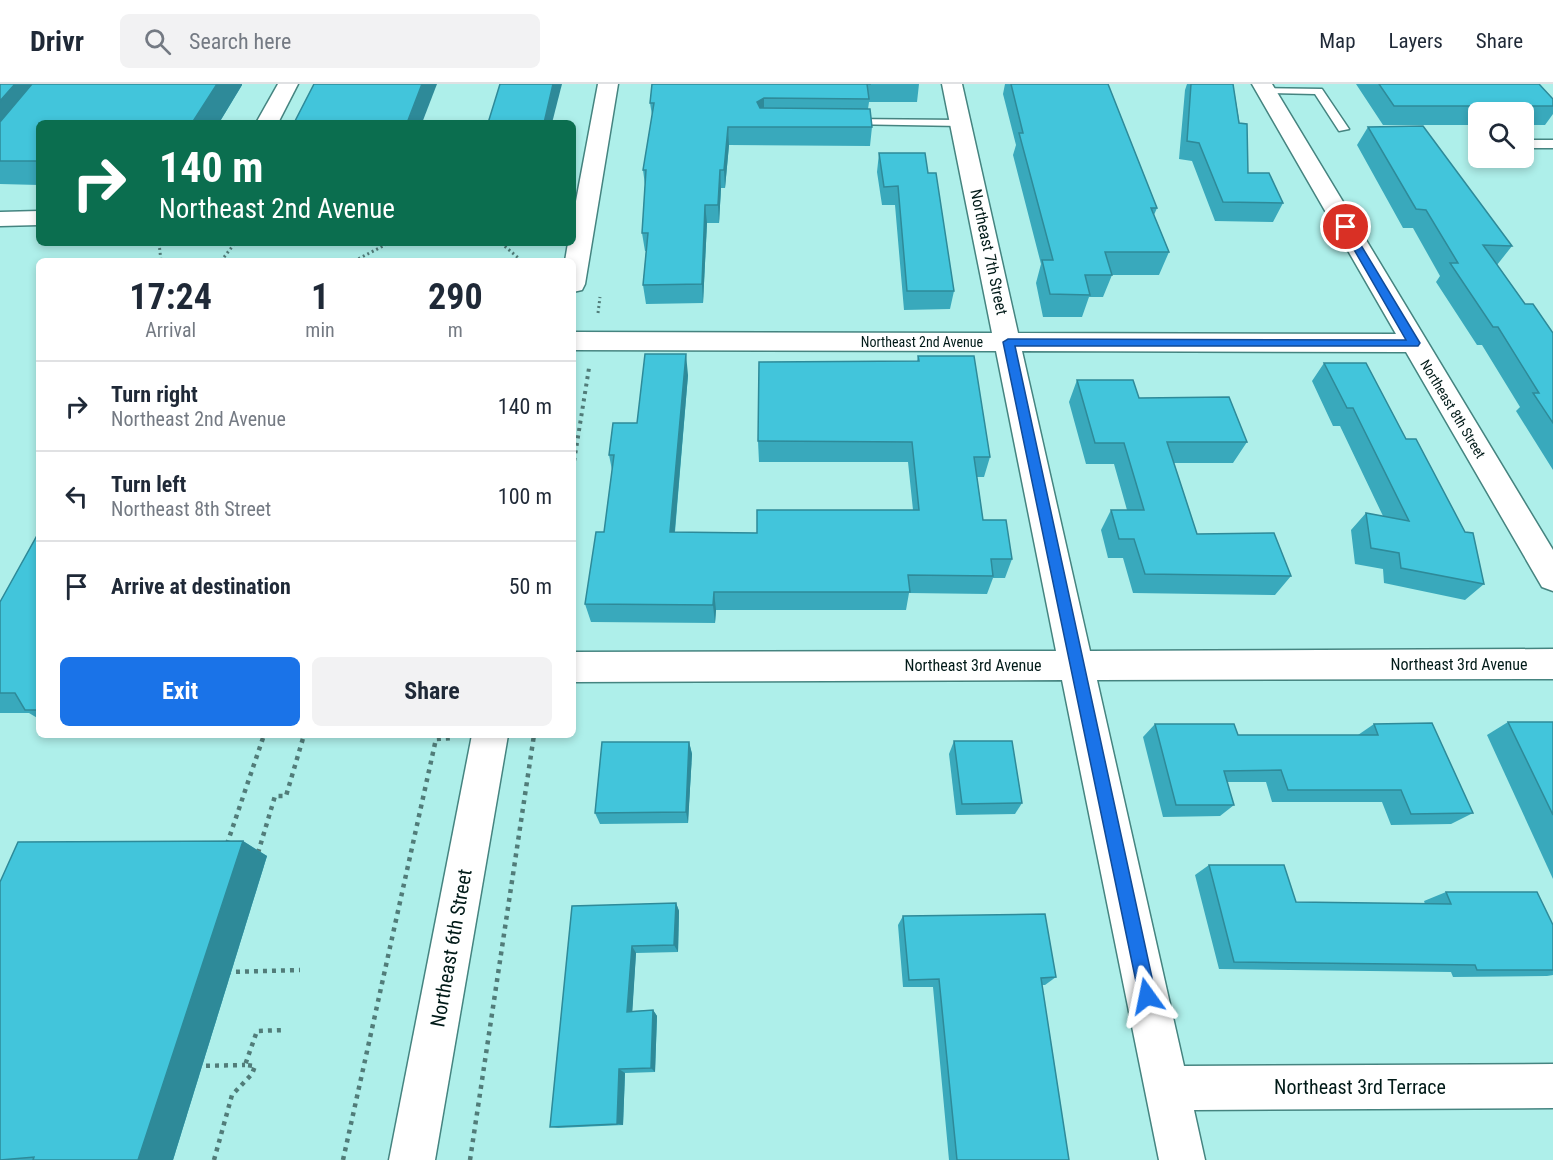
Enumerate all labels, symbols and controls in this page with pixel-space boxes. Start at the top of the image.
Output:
search box [120,14,540,68]
text: Drivr [30,25,84,58]
icon: search [141,25,174,58]
text: Search here [189,29,291,54]
text: Map [1319,29,1356,53]
text: Layers [1389,29,1443,53]
text: Share [1476,29,1523,53]
map controls [1468,102,1534,168]
button: search [1468,102,1534,168]
text: 140 m [159,143,264,192]
icon: right [60,144,138,222]
street label: Northeast 7th Street [966,187,1012,317]
text: Northeast 2nd Avenue [159,193,395,225]
pin [1320,201,1371,252]
icon: arrive [1329,210,1362,243]
text: 17:24 [129,276,212,318]
text: 1 [311,276,329,318]
text: 290 [428,276,483,318]
text: Arrival [145,318,196,342]
text: min [305,318,335,342]
text: m [448,318,463,342]
street label: Northeast 2nd Avenue [861,334,984,350]
street label: Northeast 8th Street [1417,357,1489,461]
text: Turn right [111,382,198,407]
icon: right [60,390,93,423]
text: 140 m [498,394,552,419]
text: Northeast 2nd Avenue [111,407,286,431]
text: Turn left [111,472,186,497]
icon: left [60,480,93,513]
text: 100 m [498,484,552,509]
text: Northeast 8th Street [111,497,271,521]
icon: arrive [60,570,93,603]
text: Arrive at destination [111,574,291,599]
text: 50 m [509,574,552,599]
street label: Northeast 3rd Avenue [1391,655,1527,674]
street label: Northeast 3rd Avenue [905,656,1041,675]
button: Exit [60,657,300,726]
button: Share [312,657,552,726]
street label: Northeast 6th Street [425,867,477,1029]
position arrow [1115,964,1179,1028]
street label: Northeast 3rd Terrace [1274,1075,1446,1099]

